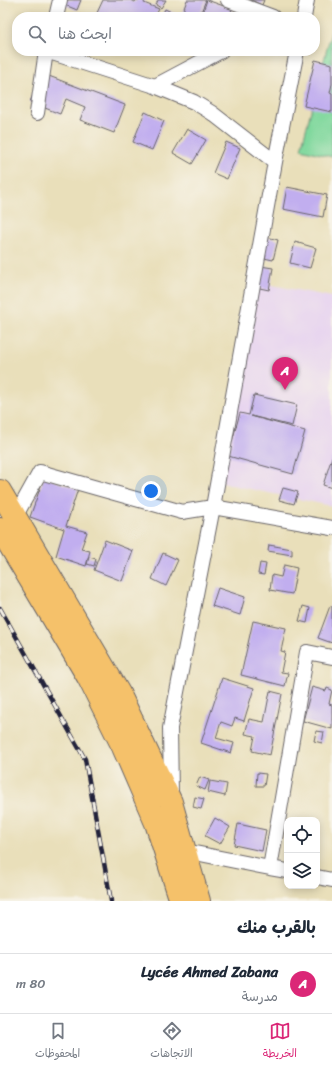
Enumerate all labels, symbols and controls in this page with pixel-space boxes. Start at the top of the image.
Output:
search box [12,12,320,56]
text: ابحث هنا [58,21,112,47]
icon: search [26,23,48,45]
pin: A [272,357,298,390]
your location [141,481,161,501]
map controls [284,817,320,889]
button: locate [284,817,320,853]
button: layers [284,853,320,889]
text: بالقرب منك [237,912,316,942]
text: Lycée Ahmed Zabana [141,959,278,985]
text: 80 m [16,972,45,995]
text: A [299,972,307,995]
text: مدرسة [242,985,278,1008]
tab: المحفوظات [35,1020,80,1063]
tab: الاتجاهات [150,1020,193,1063]
tab: الخريطة [263,1020,297,1063]

